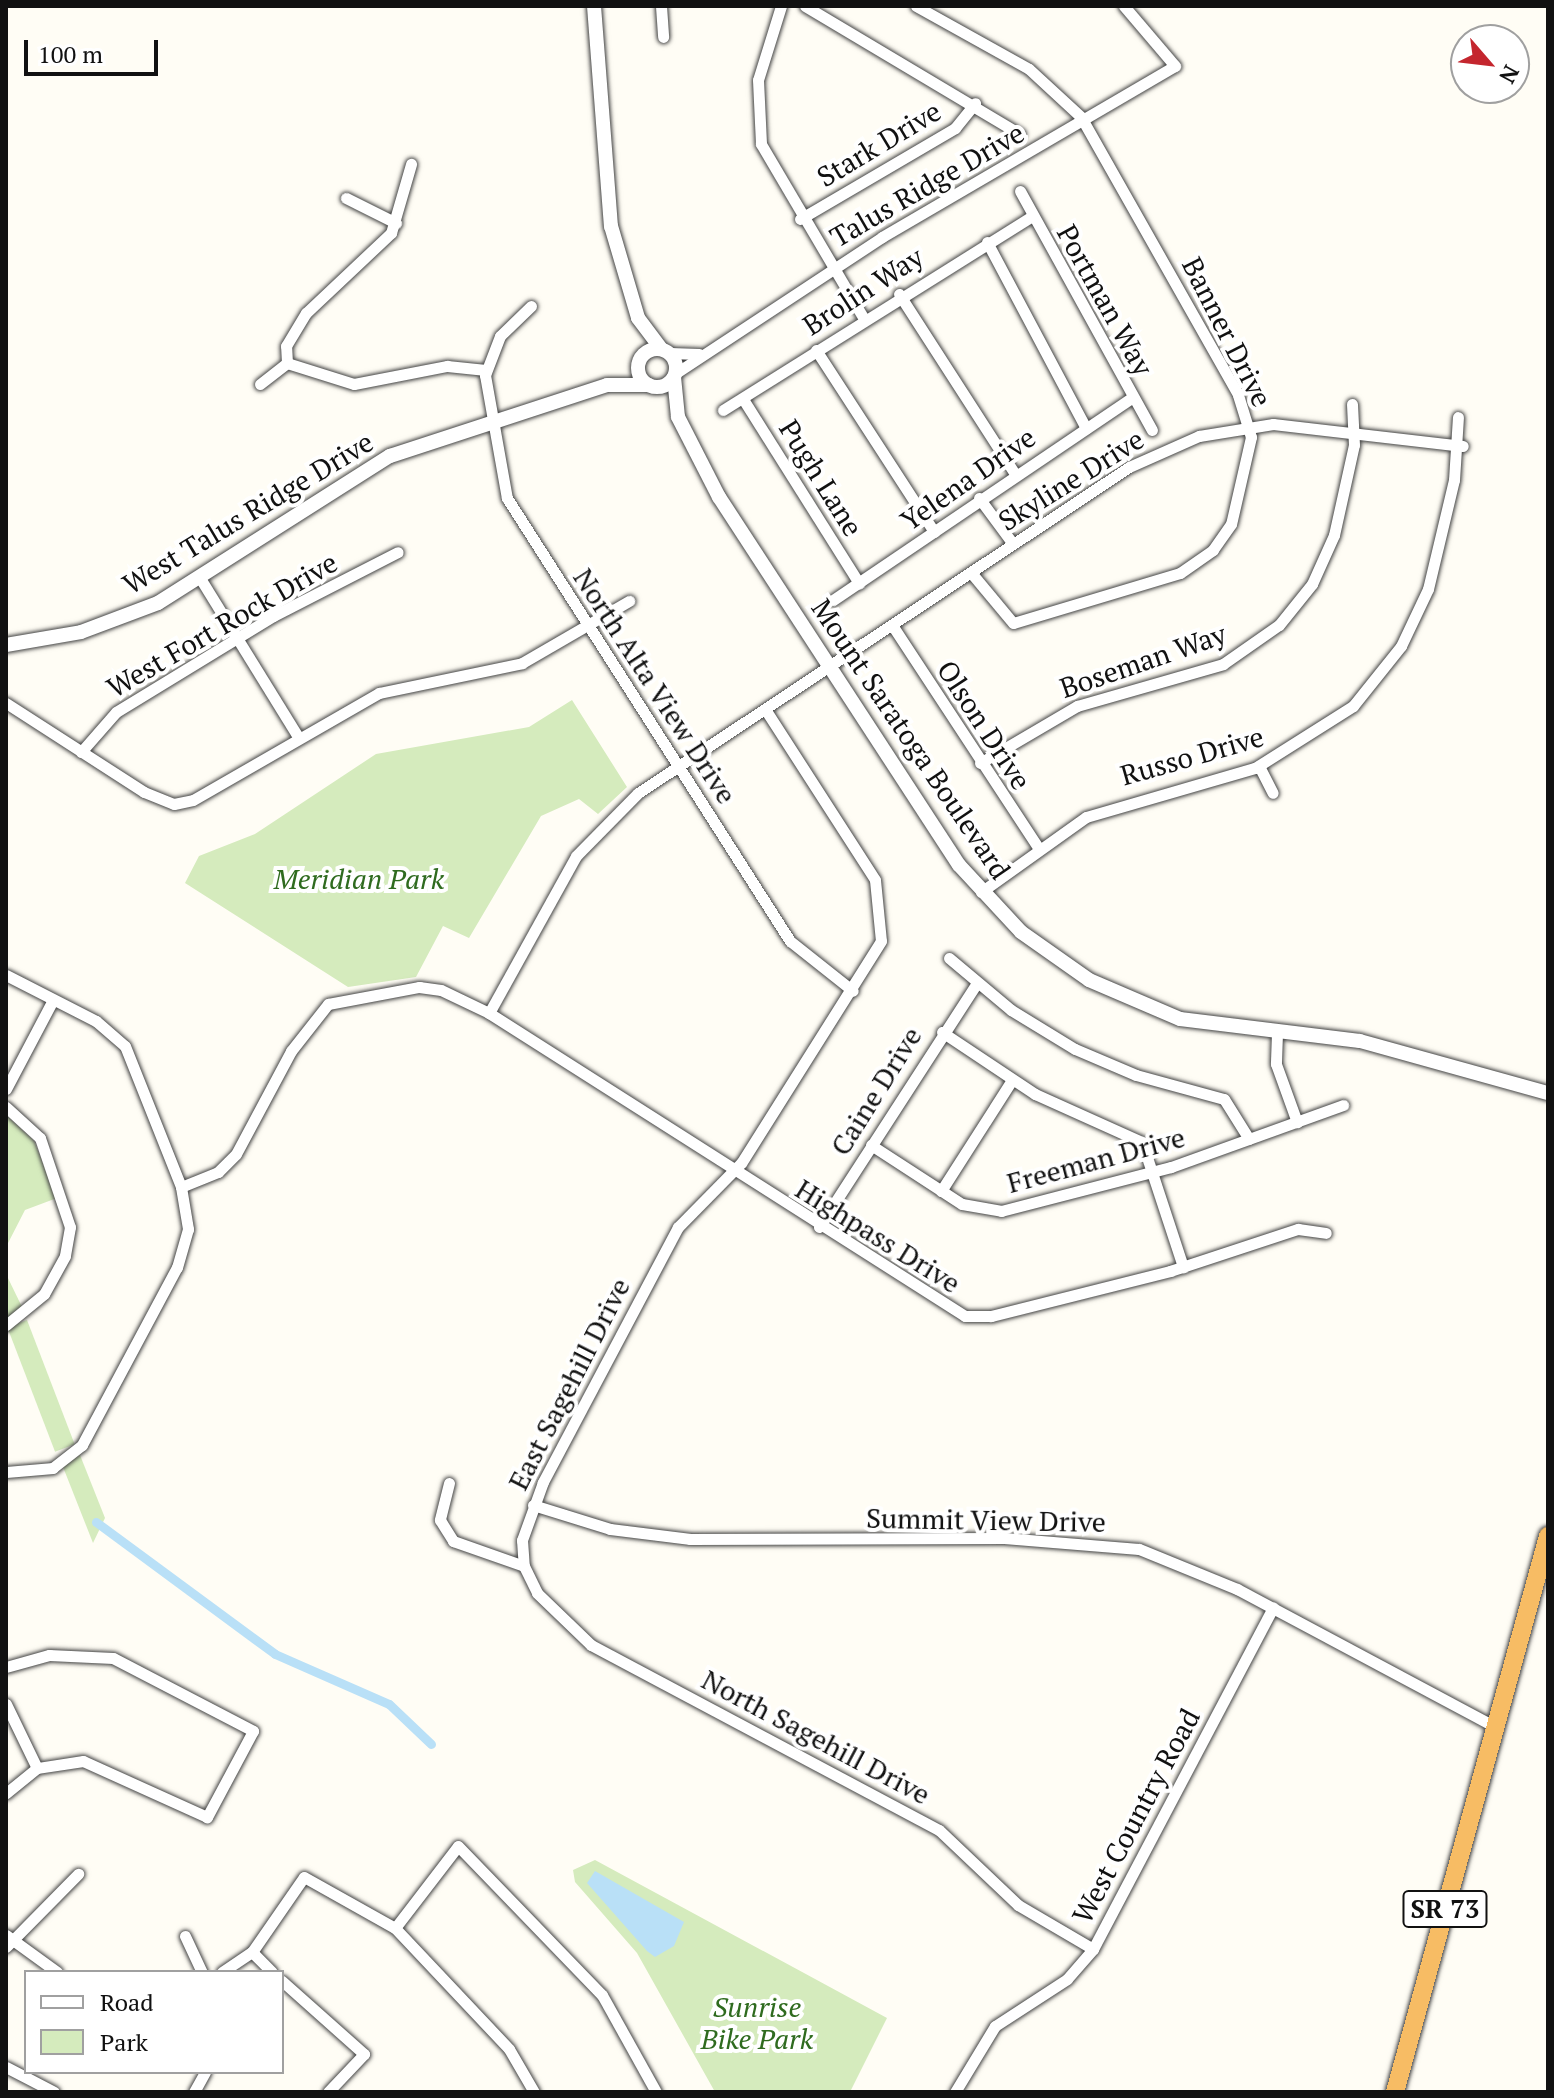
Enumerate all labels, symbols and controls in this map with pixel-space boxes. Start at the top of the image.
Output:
scale bar [28,24,162,74]
north arrow [1450,24,1530,104]
text: 100 m [38,38,103,70]
text: N [1493,60,1527,89]
street label: Stark Drive [811,94,947,194]
street label: Talus Ridge Drive [824,116,1030,254]
street label: Portman Way [1050,219,1160,381]
street label: Brolin Way [797,240,929,342]
street label: Banner Drive [1175,252,1279,412]
street label: Pugh Lane [772,414,870,542]
street label: Yelena Drive [894,420,1042,538]
street label: Skyline Drive [992,422,1150,538]
street label: West Talus Ridge Drive [117,425,379,601]
street label: West Fort Rock Drive [101,545,343,705]
street label: North Alta View Drive [566,562,744,810]
street label: Mount Saratoga Boulevard [805,593,1017,885]
street label: Boseman Way [1056,617,1230,705]
street label: Olson Drive [930,654,1038,796]
street label: Russo Drive [1117,720,1267,792]
park label: Meridian Park [274,862,444,896]
street label: Caine Drive [823,1021,929,1161]
street label: Freeman Drive [1003,1120,1189,1200]
street label: Highpass Drive [789,1172,967,1300]
street label: East Sagehill Drive [501,1273,637,1495]
street label: Summit View Drive [865,1501,1107,1539]
street label: North Sagehill Drive [696,1663,936,1811]
street label: West Country Road [1065,1703,1207,1929]
road number: SR 73 [1401,1887,1489,1931]
legend [24,1970,284,2074]
text: Road [100,1986,154,2018]
park label: Sunrise Bike Park [701,1990,813,2056]
text: Park [100,2026,148,2058]

